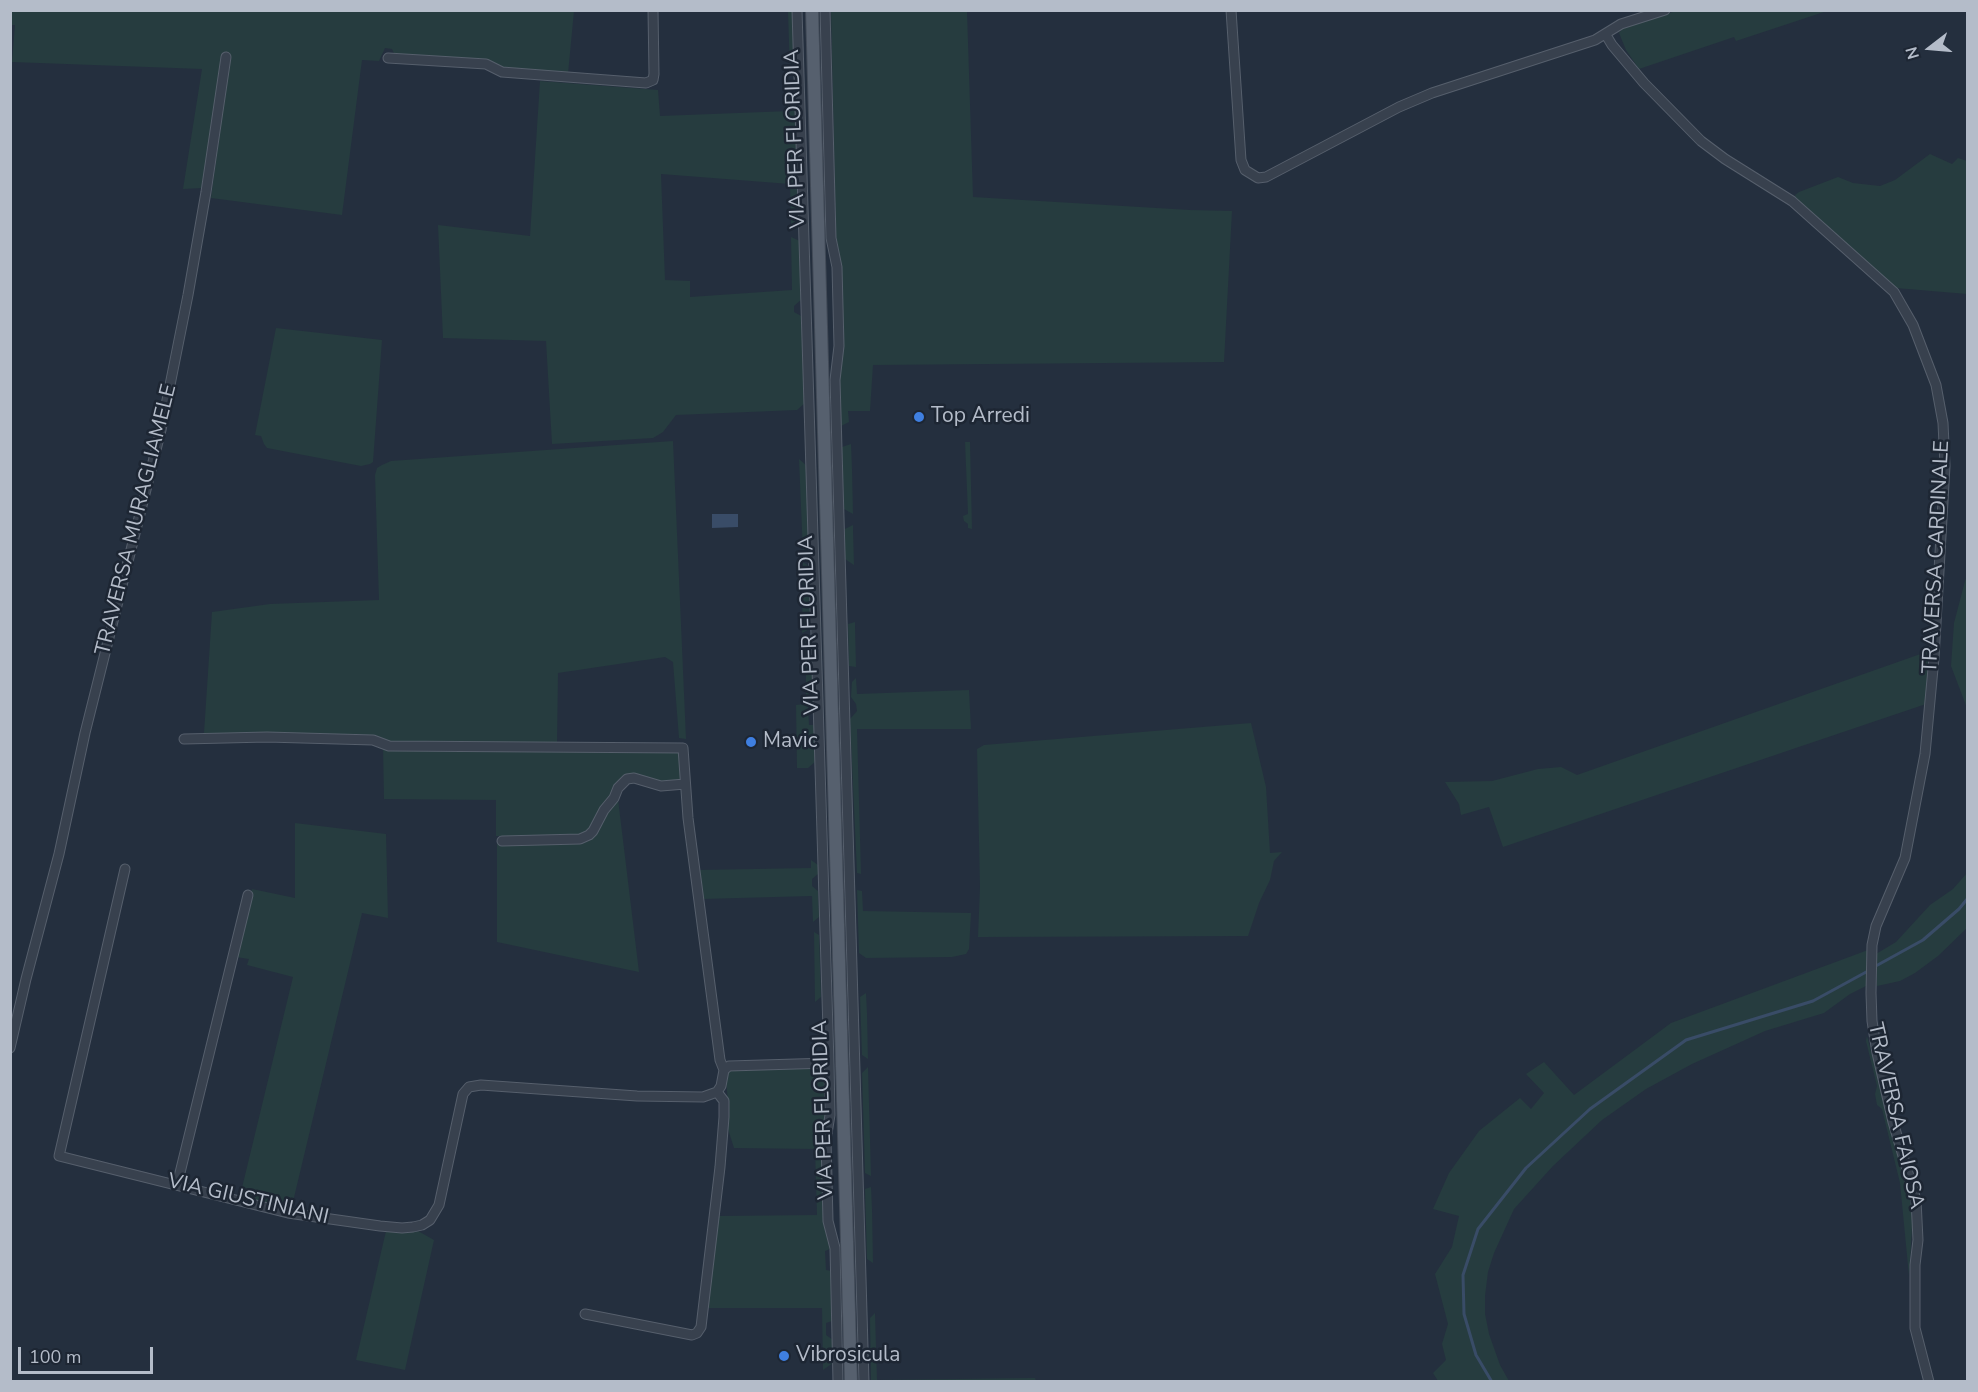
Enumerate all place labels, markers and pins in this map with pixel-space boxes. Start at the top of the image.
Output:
place label: Top Arredi [931,404,1030,430]
marker: Top Arredi [912,410,926,424]
place label: Mavic [763,729,817,755]
marker: Mavic [744,735,758,749]
place label: Vibrosicula [796,1343,900,1369]
marker: Vibrosicula [777,1349,791,1363]

